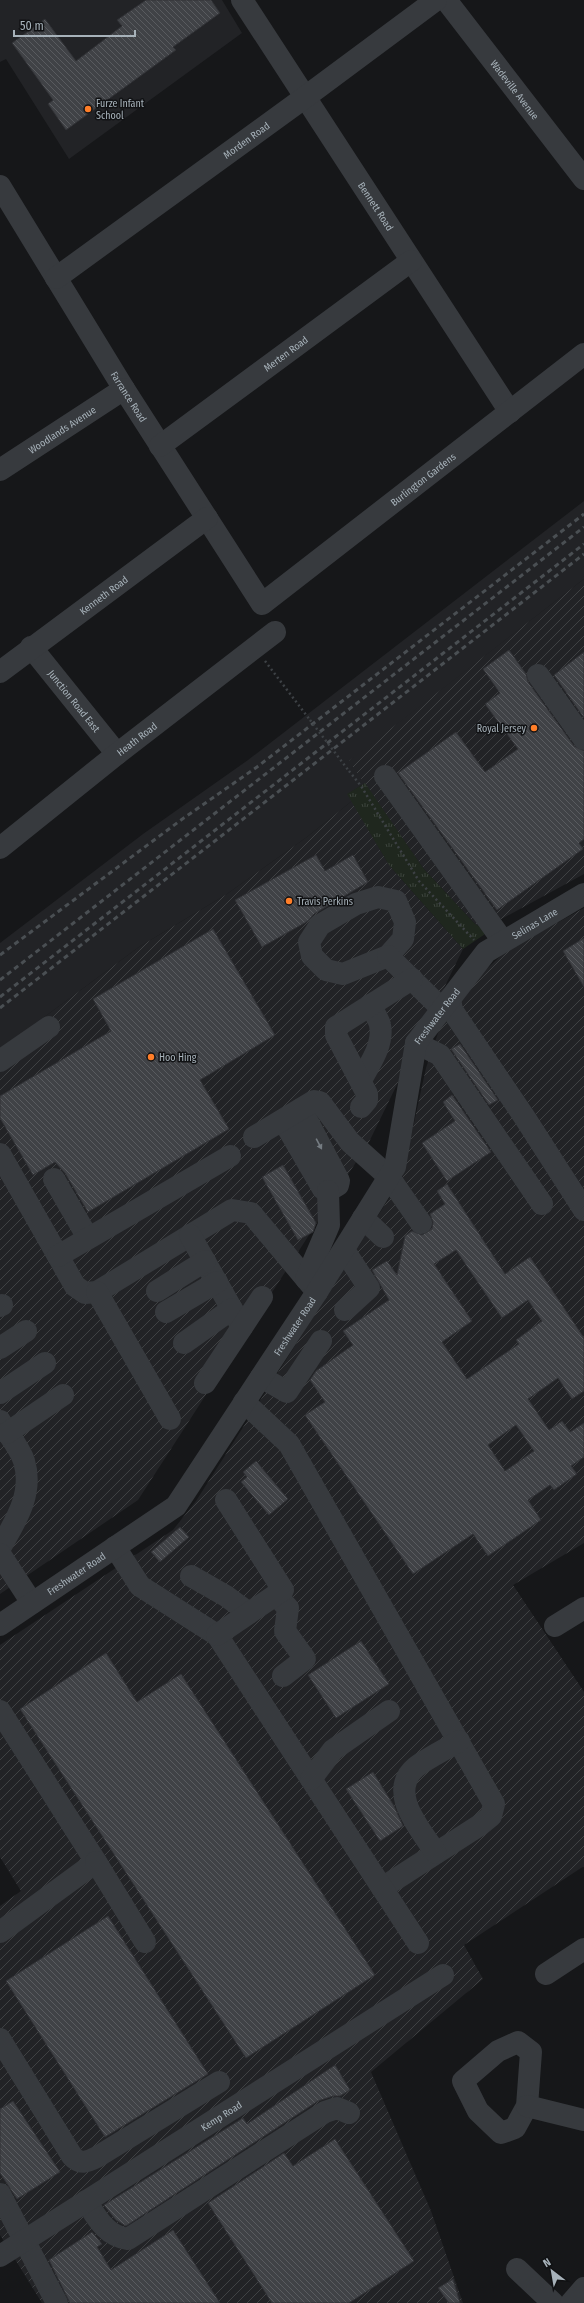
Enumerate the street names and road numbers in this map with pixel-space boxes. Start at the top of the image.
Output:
street label: Wadeville Avenue [487,58,541,122]
street label: Morden Road [221,120,272,162]
street label: Bennett Road [355,180,395,233]
street label: Merten Road [262,334,311,375]
street label: Farrance Road [108,370,149,425]
street label: Woodlands Avenue [26,404,99,457]
street label: Burlington Gardens [389,451,458,509]
street label: Kenneth Road [78,574,131,618]
street label: Junction Road East [45,668,102,735]
street label: Heath Road [115,720,160,759]
street label: Selinas Lane [510,906,560,942]
street label: Freshwater Road [412,986,463,1047]
street label: Freshwater Road [272,1295,319,1358]
street label: Freshwater Road [45,1550,108,1598]
street label: Kemp Road [199,2099,245,2134]

